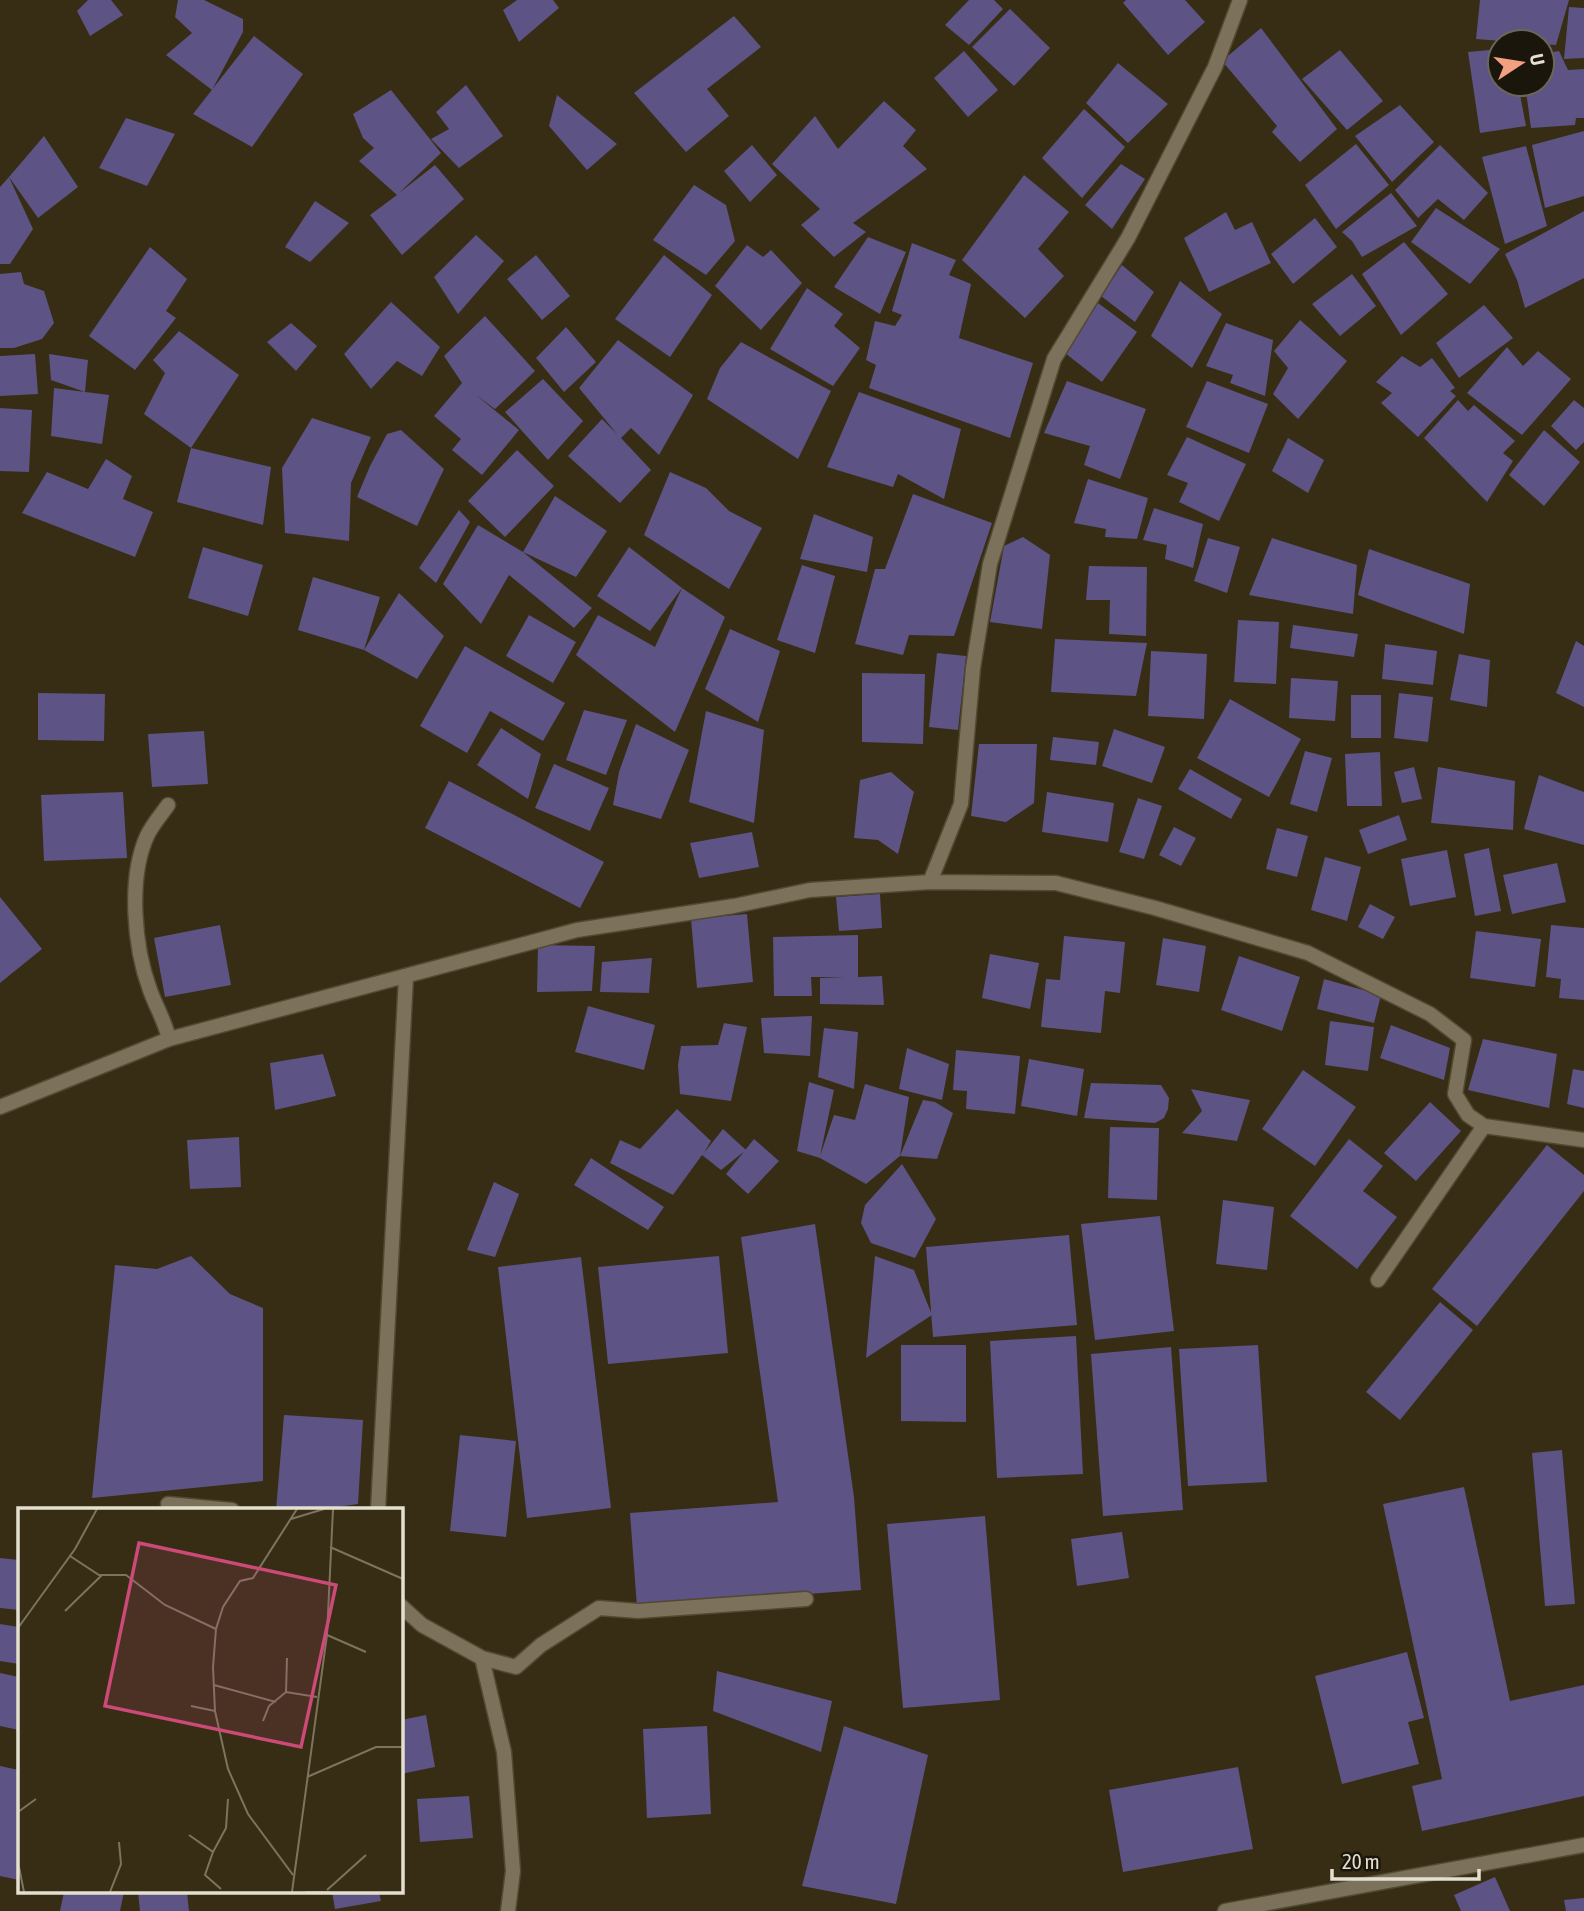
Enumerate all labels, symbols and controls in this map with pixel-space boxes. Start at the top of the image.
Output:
north arrow [1486,28,1556,98]
text: U [1526,52,1550,67]
inset map [18,1508,402,1894]
scale bar [1332,1838,1479,1882]
text: 20 m [1342,1849,1380,1873]

